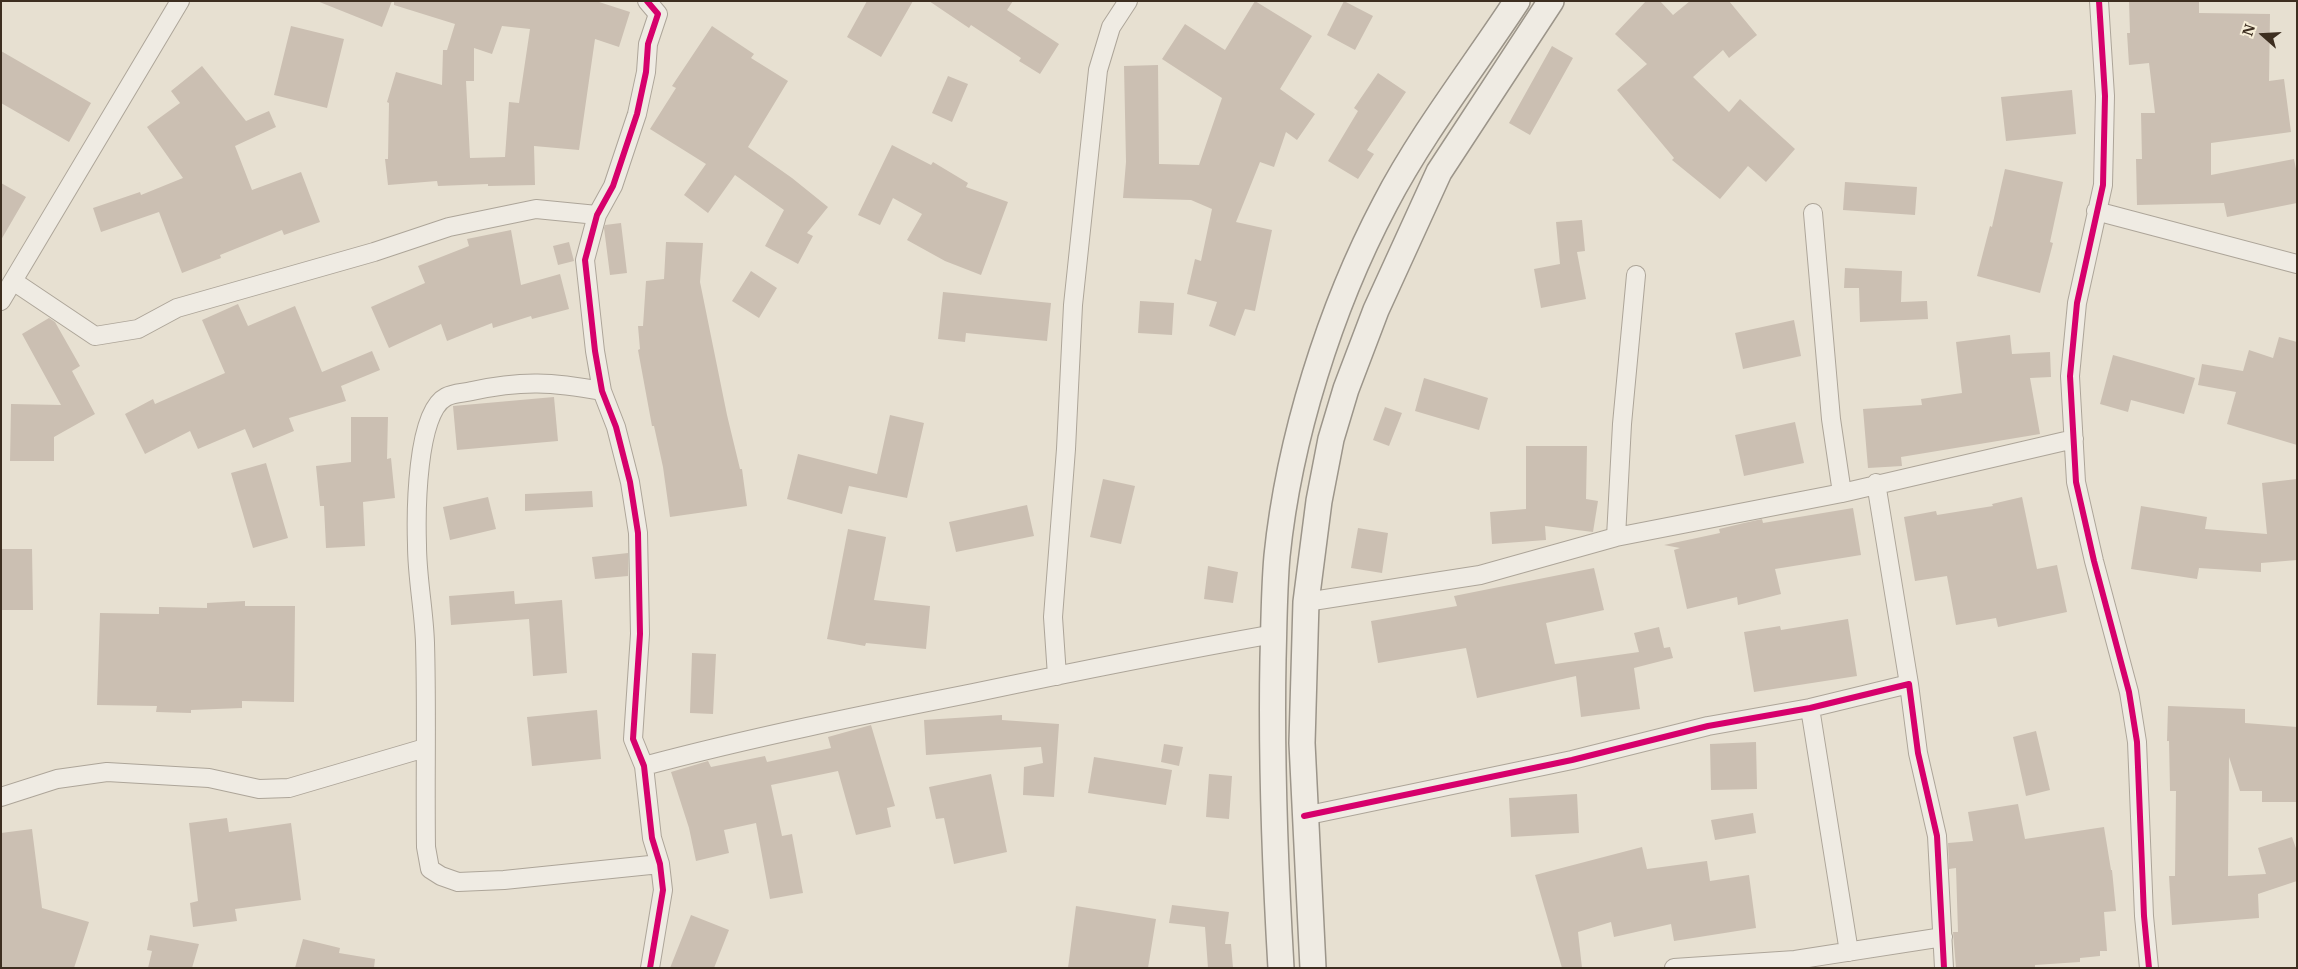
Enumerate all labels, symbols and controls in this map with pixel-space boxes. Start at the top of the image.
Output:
north arrow [2238,10,2288,60]
text: N [2239,22,2259,38]

